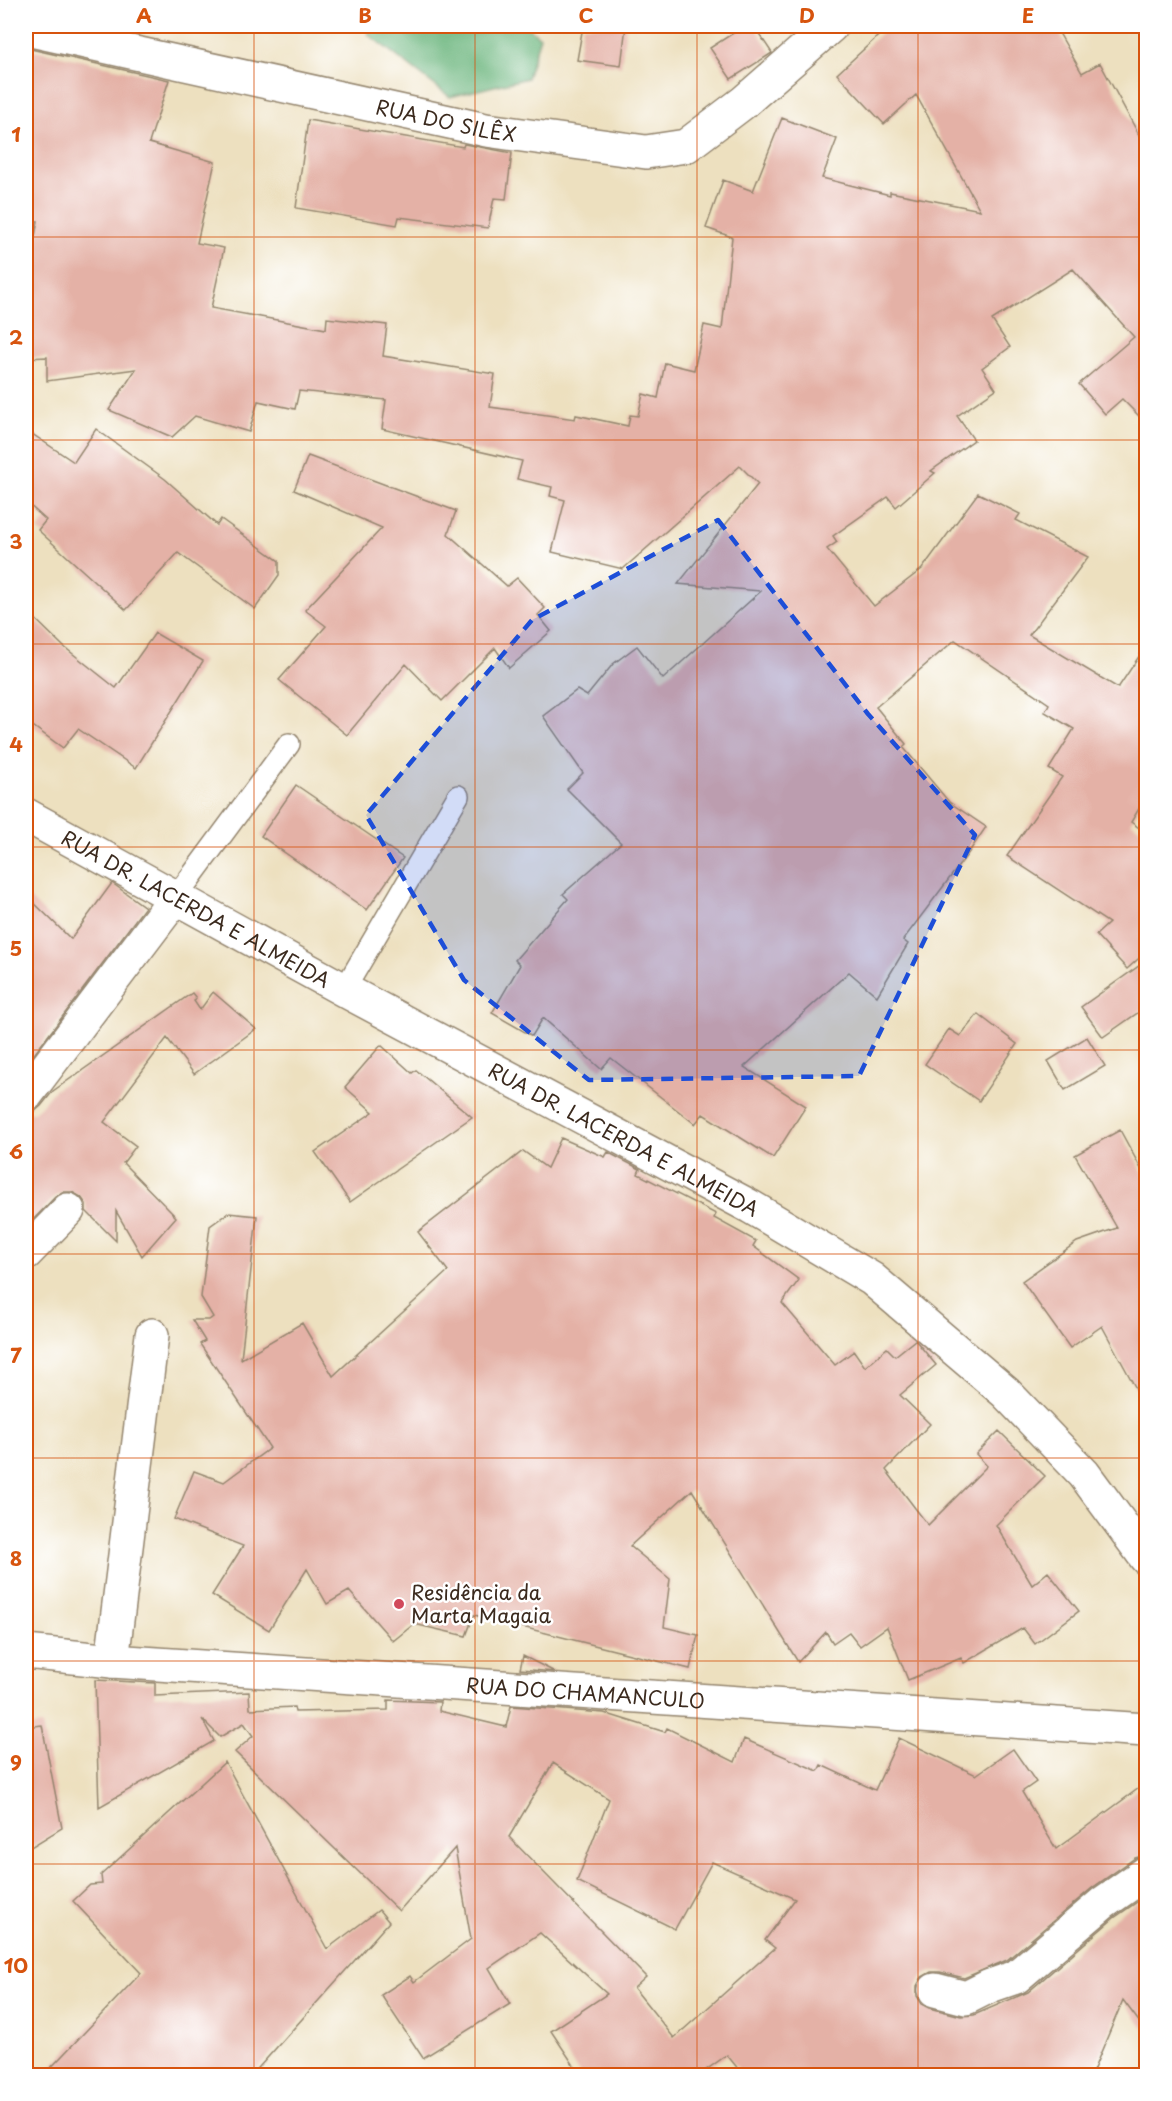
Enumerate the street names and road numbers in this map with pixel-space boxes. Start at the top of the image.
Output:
street label: RUA DO SILÊX [373,91,518,149]
street label: RUA DR. LACERDA E ALMEIDA [56,822,336,995]
street label: RUA DR. LACERDA E ALMEIDA [483,1055,764,1224]
street label: RUA DO CHAMANCULO [465,1670,706,1716]

